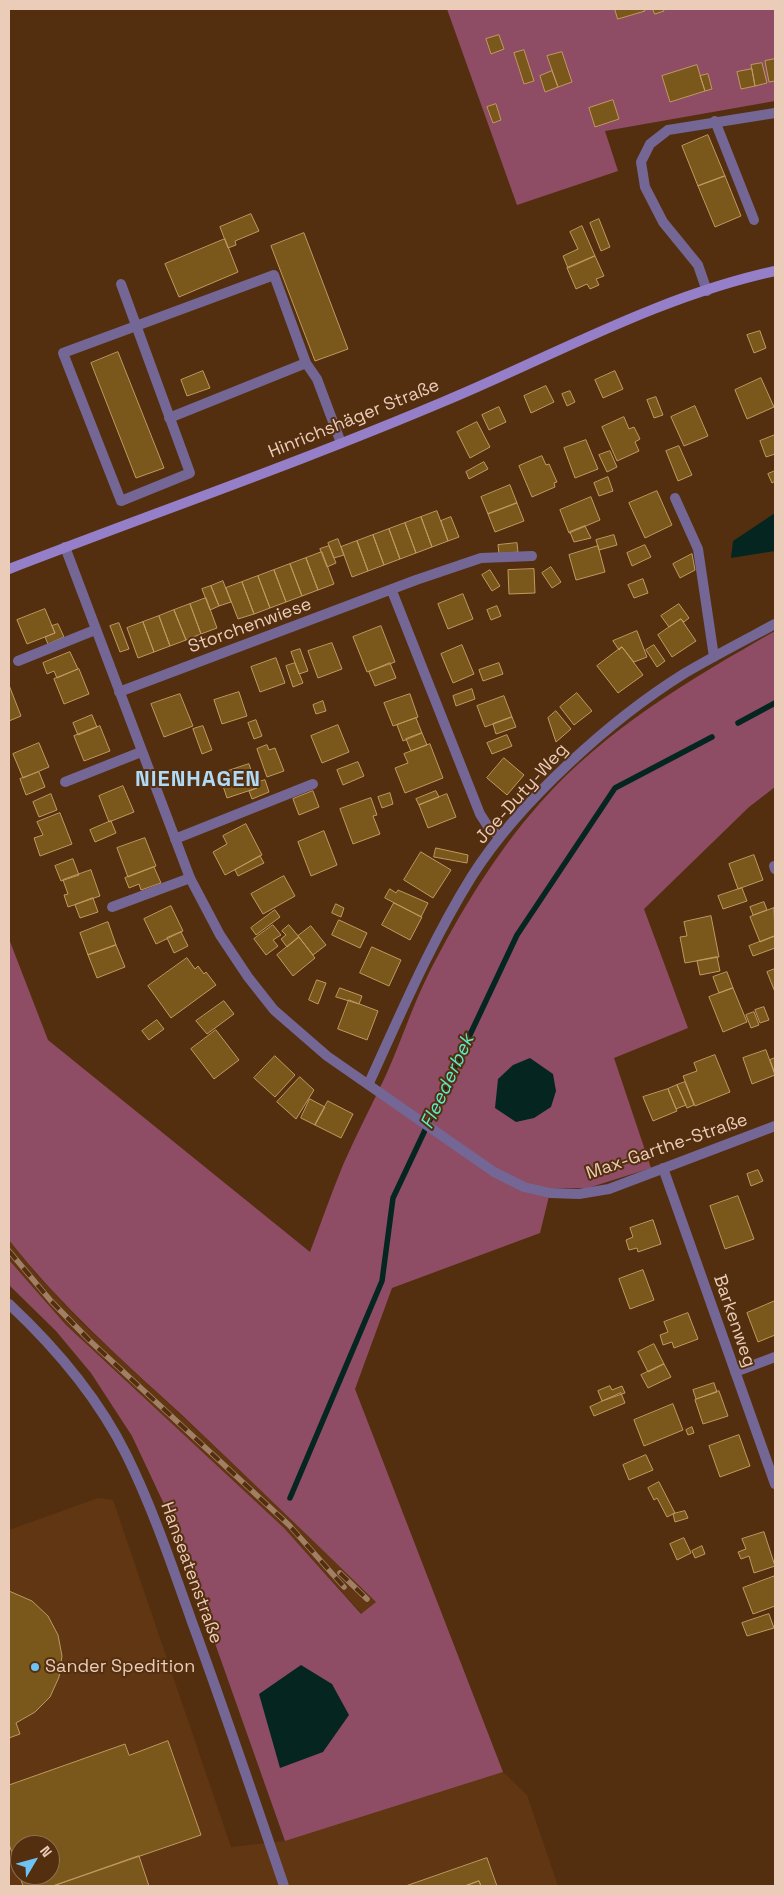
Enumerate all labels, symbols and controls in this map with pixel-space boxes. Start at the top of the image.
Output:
street label: Hinrichshäger Straße [265,375,443,463]
street label: Storchenwiese [185,594,315,658]
street label: Joe-Duty-Weg [471,739,573,849]
district label: NIENHAGEN [134,767,262,793]
water label: Fleederbek [416,1031,480,1133]
street label: Max-Garthe-Straße [583,1109,751,1185]
street label: Barkenweg [708,1272,760,1370]
street label: Hanseatenstraße [155,1499,227,1647]
place label: Sander Spedition [45,1656,195,1678]
marker: Sander Spedition [29,1661,41,1673]
north arrow [10,1835,60,1885]
text: N [36,1842,56,1861]

